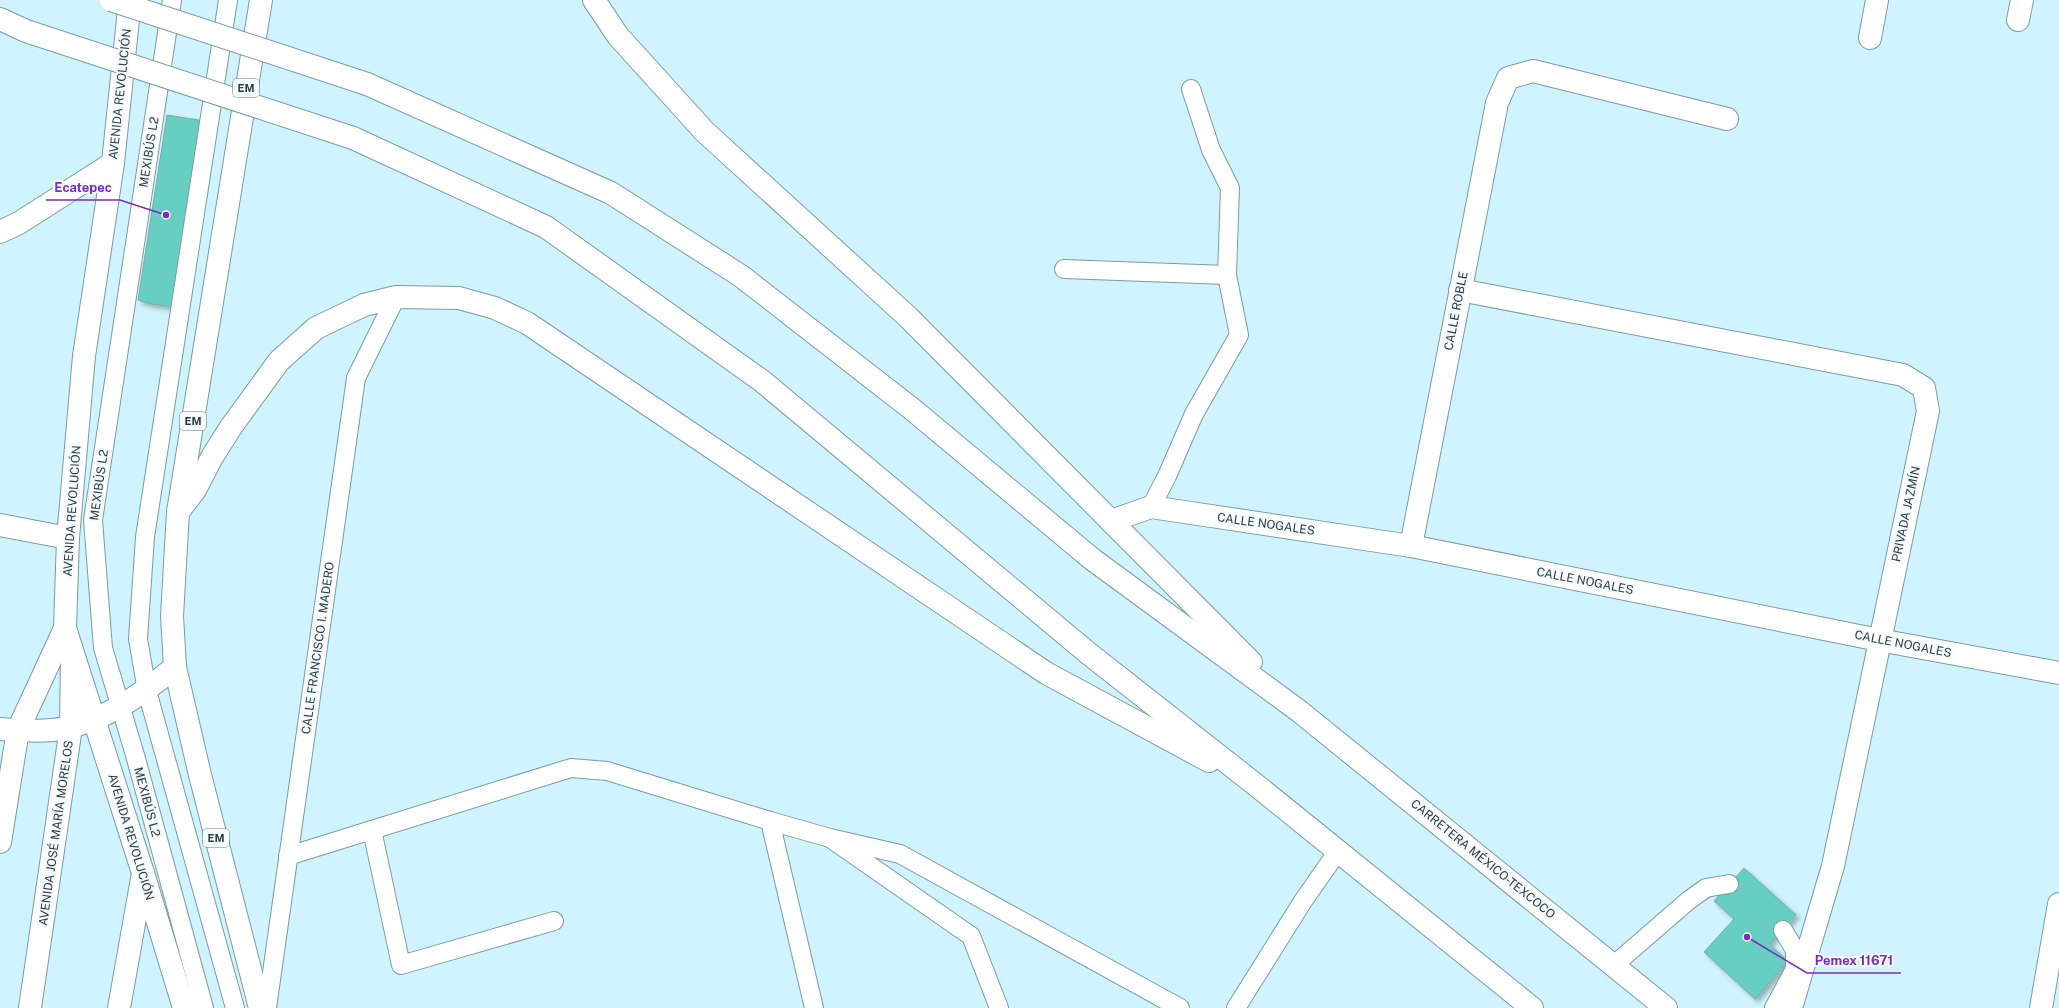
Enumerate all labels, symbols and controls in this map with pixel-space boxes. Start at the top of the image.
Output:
street label: AVENIDA REVOLUCIÓN [106,28,134,160]
road number: EM [233,79,259,97]
street label: MEXIBÚS L2 [136,116,162,188]
callout: Ecatepec [46,175,120,200]
text: Ecatepec [54,180,112,195]
street label: CALLE ROBLE [1441,270,1471,352]
road number: EM [180,412,206,430]
street label: AVENIDA REVOLUCIÓN [60,445,84,577]
street label: MEXIBÚS L2 [87,449,111,521]
street label: PRIVADA JAZMÍN [1889,465,1923,563]
street label: CALLE NOGALES [1216,510,1316,538]
street label: CALLE FRANCISCO I. MADERO [299,561,337,735]
street label: CALLE NOGALES [1535,565,1635,597]
street label: CALLE NOGALES [1853,628,1953,660]
street label: AVENIDA JOSÉ MARÍA MORELOS [36,739,76,927]
street label: MEXIBÚS L2 [131,766,163,838]
street label: AVENIDA REVOLUCIÓN [105,772,157,902]
street label: CARRETERA MÉXICO-TEXCOCO [1408,796,1558,922]
road number: EM [203,829,229,847]
callout: Pemex 11671 [1807,948,1901,973]
text: Pemex 11671 [1815,953,1893,968]

